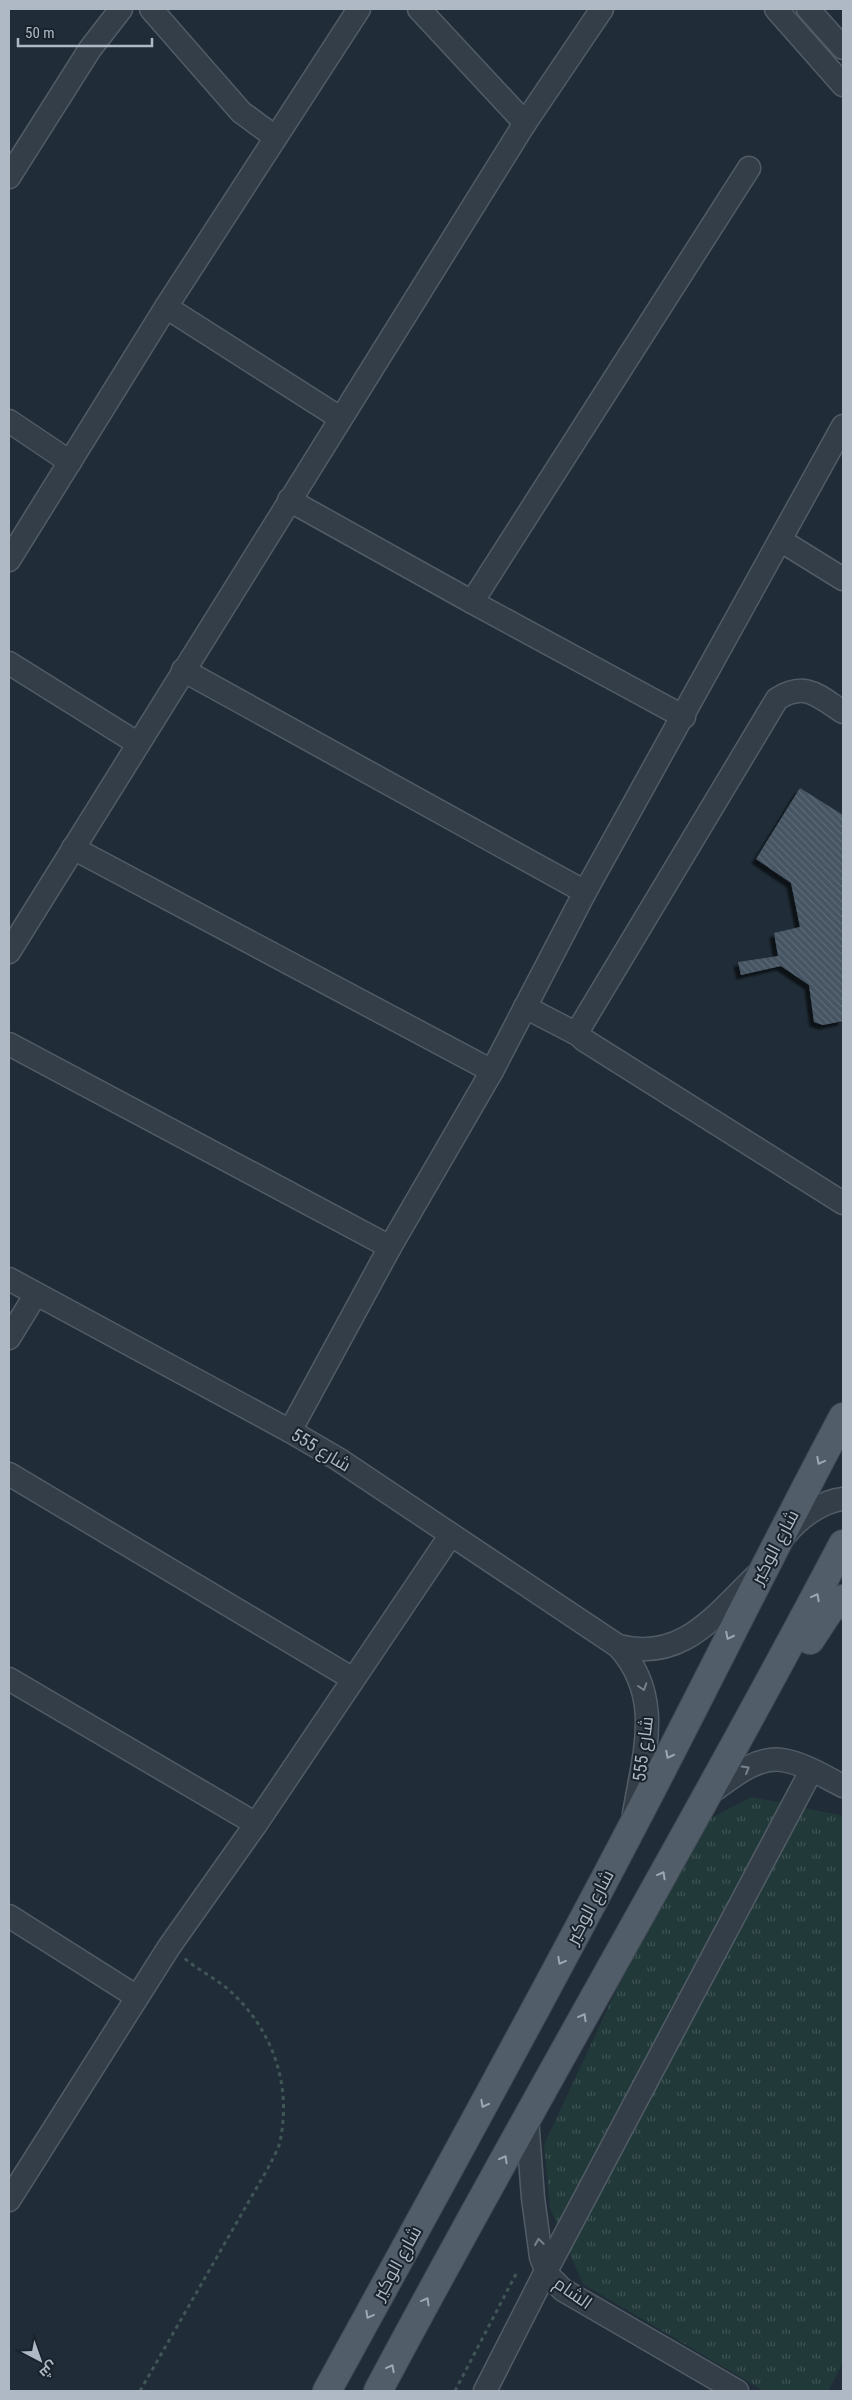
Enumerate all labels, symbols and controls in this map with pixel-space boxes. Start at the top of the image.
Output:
scale bar [18,15,151,47]
text: 50 m [25,24,55,42]
street label: شارع 555 [287,1424,355,1477]
one-way arrow [816,1455,826,1464]
street label: شارع الوكير [746,1506,805,1589]
one-way arrow [809,1593,819,1602]
one-way arrow [725,1630,735,1639]
one-way arrow [637,1682,647,1690]
street label: شارع 555 [628,1715,659,1783]
one-way arrow [665,1749,675,1758]
one-way arrow [741,1766,750,1776]
street label: شارع الوكير [561,1866,620,1949]
one-way arrow [656,1871,666,1880]
one-way arrow [557,1955,567,1964]
one-way arrow [576,2013,586,2022]
one-way arrow [480,2098,490,2107]
one-way arrow [498,2155,508,2164]
street label: شارع الوكير [367,2222,427,2305]
one-way arrow [534,2238,544,2246]
street label: الشام [549,2272,596,2315]
one-way arrow [420,2298,430,2307]
one-way arrow [365,2310,375,2319]
north arrow [15,2335,65,2385]
text: ش [36,2357,61,2382]
one-way arrow [384,2364,394,2373]

